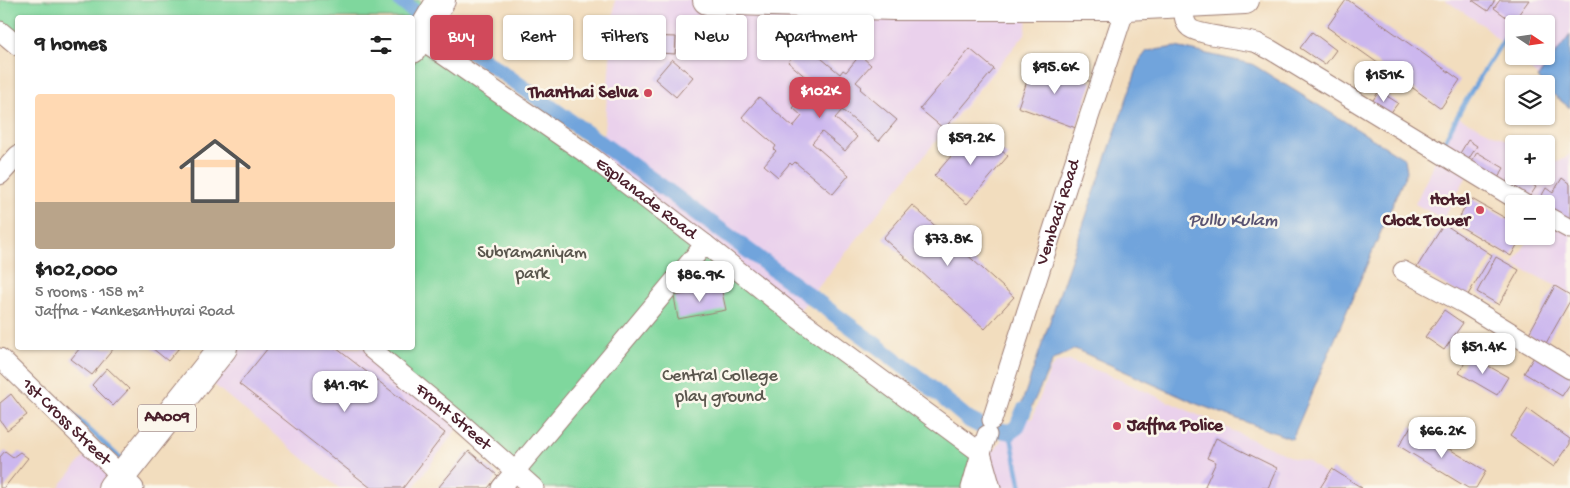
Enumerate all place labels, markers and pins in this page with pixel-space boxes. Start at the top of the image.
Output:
pin: $95.6K [1014,52,1096,95]
pin: $151K [1349,61,1419,103]
pin: $102K [785,76,855,119]
place label: Thanthai Selva [526,83,639,104]
marker: Thanthai Selva [642,87,654,99]
pin: $59.2K [930,124,1012,166]
place label: Hotel Clock Tower [1382,190,1473,232]
marker: Hotel Clock Tower [1474,204,1486,216]
pin: $73.8K [907,224,989,267]
pin: $86.9K [659,260,741,303]
pin: $51.4K [1442,332,1524,375]
pin: $41.9K [304,370,386,413]
place label: Jaffna Police [1126,416,1224,437]
pin: $66.2K [1401,416,1483,459]
marker: Jaffna Police [1111,420,1123,432]

